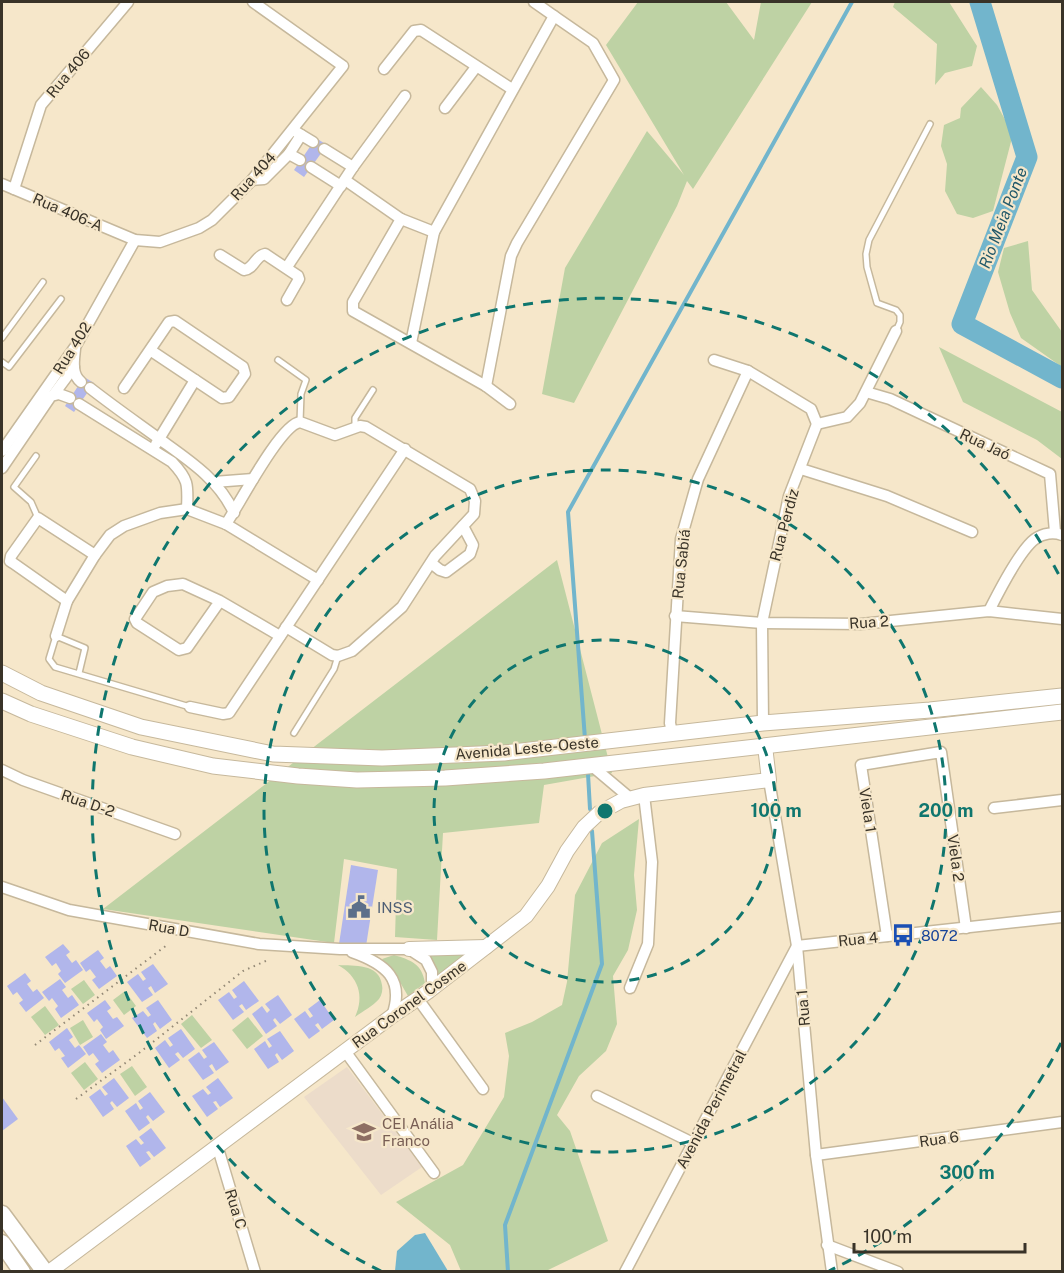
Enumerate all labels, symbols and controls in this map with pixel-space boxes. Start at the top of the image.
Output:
street label: Rua 406 [43,45,93,101]
street label: Rua 404 [227,149,279,203]
water label: Rio Meia Ponte [975,164,1031,271]
street label: Rua 406-A [30,190,106,235]
street label: Rua 402 [49,319,95,377]
street label: Rua Jaó [957,425,1013,463]
street label: Rua Perdiz [766,487,802,563]
street label: Rua Sabiá [669,528,693,600]
street label: Rua 2 [849,612,889,632]
street label: Avenida Leste-Oeste [455,733,599,763]
street label: Rua D-2 [59,786,117,820]
street label: Viela 1 [856,787,880,833]
text: 100 m [750,800,802,821]
text: 200 m [919,800,973,821]
centre of rings [595,801,615,821]
street label: Viela 2 [944,833,968,883]
public building icon: INSS [346,894,372,920]
place label: INSS [377,899,413,916]
street label: Rua D [147,916,191,940]
bus stop icon: 8072 [890,922,916,948]
place label: 8072 [921,927,958,944]
street label: Rua 4 [837,928,879,950]
street label: Rua Coronel Cosme [349,957,469,1051]
street label: Rua 1 [793,989,813,1027]
street label: Avenida Perimetral [673,1047,749,1171]
place label: CEI Anália Franco [382,1115,454,1149]
school or university icon: CEI Anália Franco [351,1119,377,1145]
street label: Rua 6 [918,1128,960,1150]
text: 300 m [939,1162,995,1183]
street label: Rua C [222,1187,250,1231]
scale bar [854,1216,1025,1254]
text: 100 m [863,1226,912,1247]

